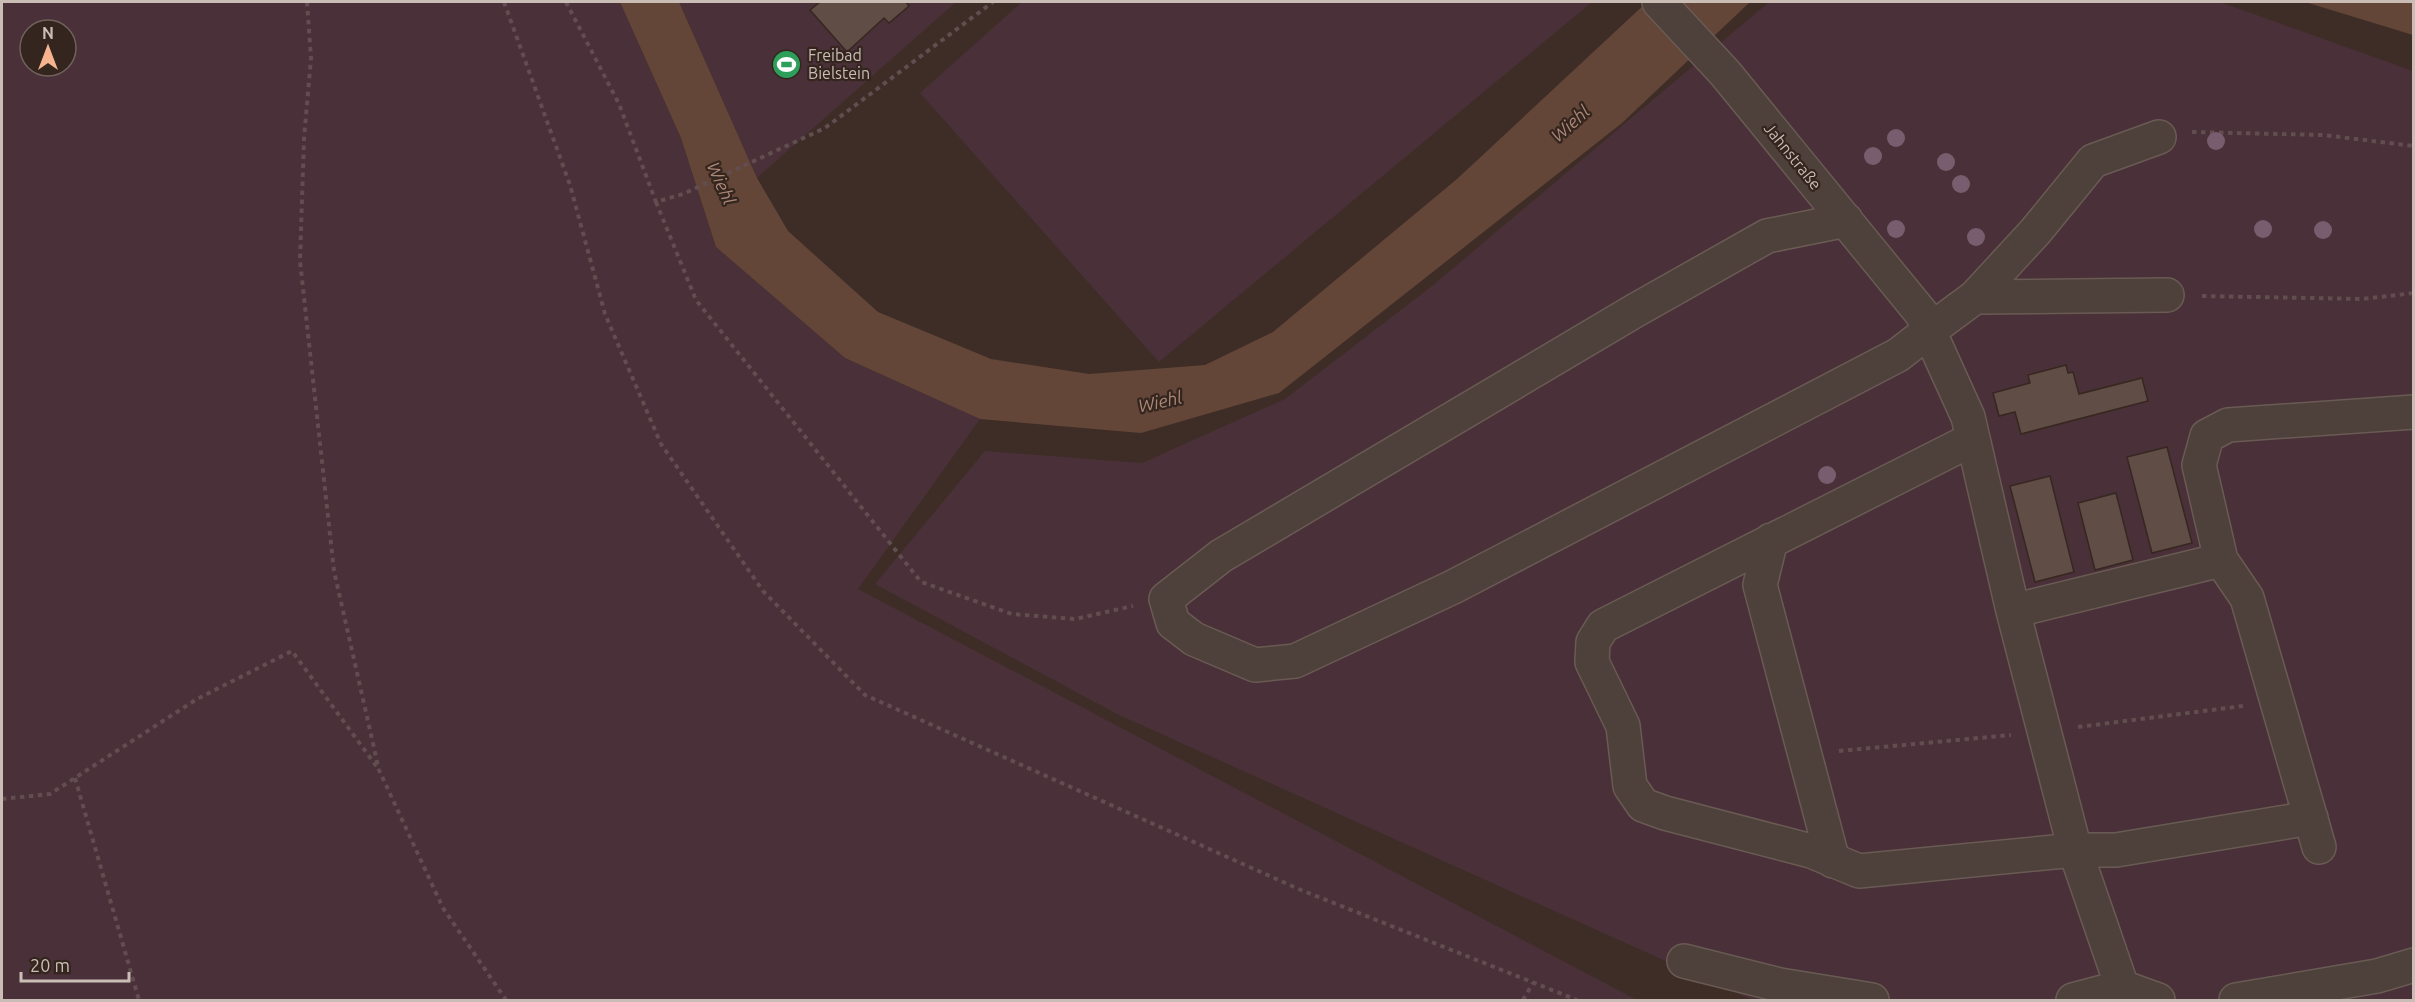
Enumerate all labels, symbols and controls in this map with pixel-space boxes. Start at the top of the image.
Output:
north arrow [18,18,78,78]
text: N [42,24,54,42]
place label: Freibad Bielstein [808,46,870,82]
sports icon: Freibad Bielstein [771,48,803,80]
water label: Wiehl [1547,101,1593,145]
street label: Jahnstraße [1761,119,1825,193]
water label: Wiehl [704,159,740,207]
water label: Wiehl [1136,387,1184,415]
scale bar [21,945,129,983]
text: 20 m [30,955,70,975]

